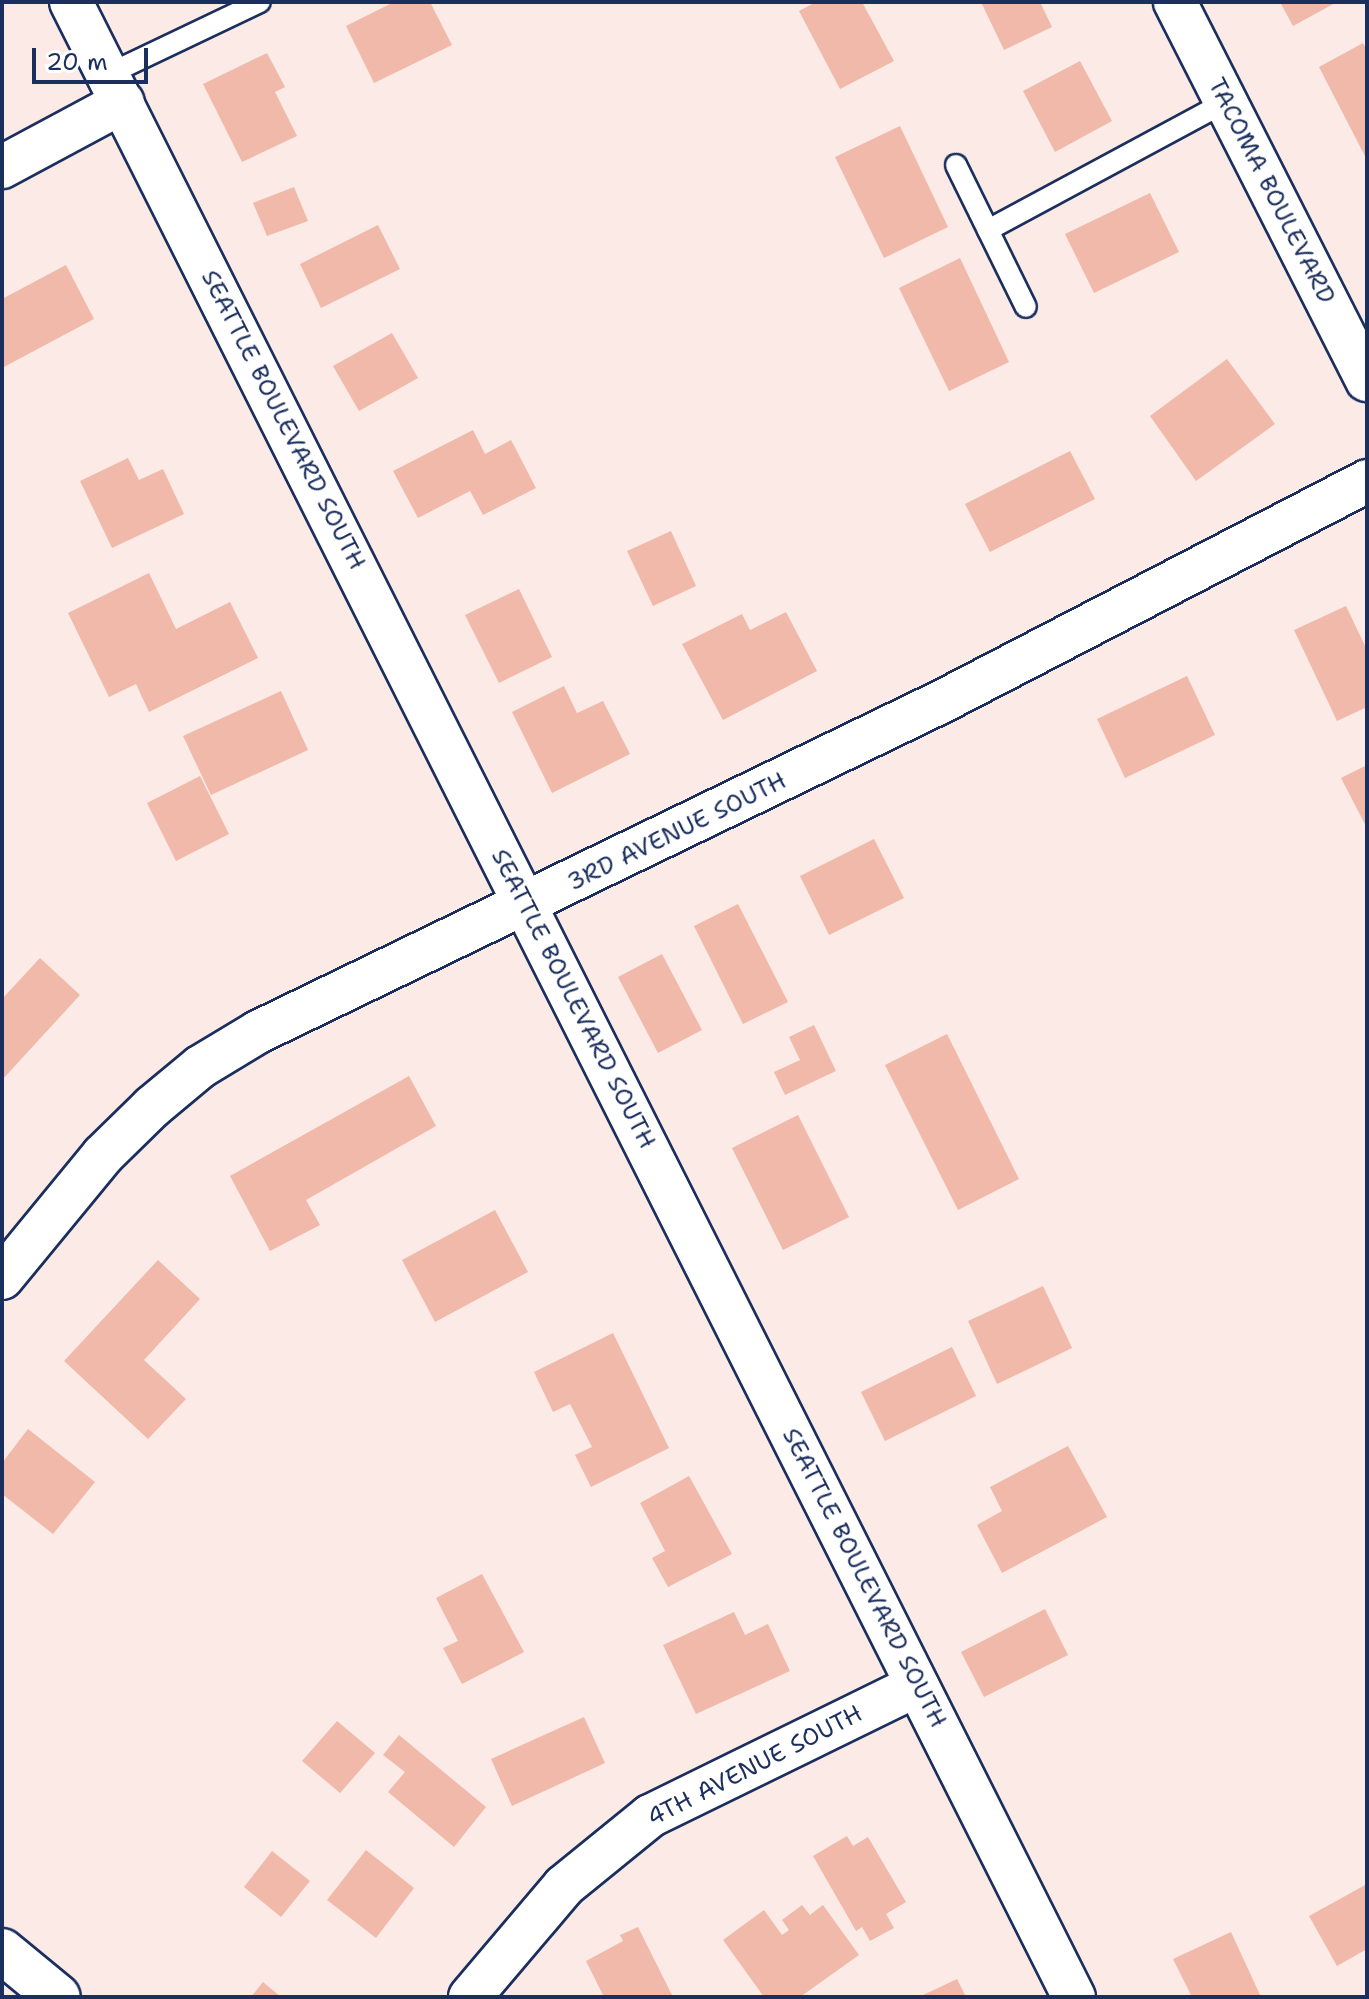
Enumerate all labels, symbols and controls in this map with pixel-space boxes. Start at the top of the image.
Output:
scale bar [36,32,152,82]
text: 20 m [46,46,108,78]
street label: TACOMA BOULEVARD [1202,73,1340,309]
street label: SEATTLE BOULEVARD SOUTH [195,265,371,575]
street label: 3RD AVENUE SOUTH [563,766,791,898]
street label: SEATTLE BOULEVARD SOUTH [485,844,661,1154]
street label: SEATTLE BOULEVARD SOUTH [776,1423,952,1733]
street label: 4TH AVENUE SOUTH [643,1699,867,1833]

